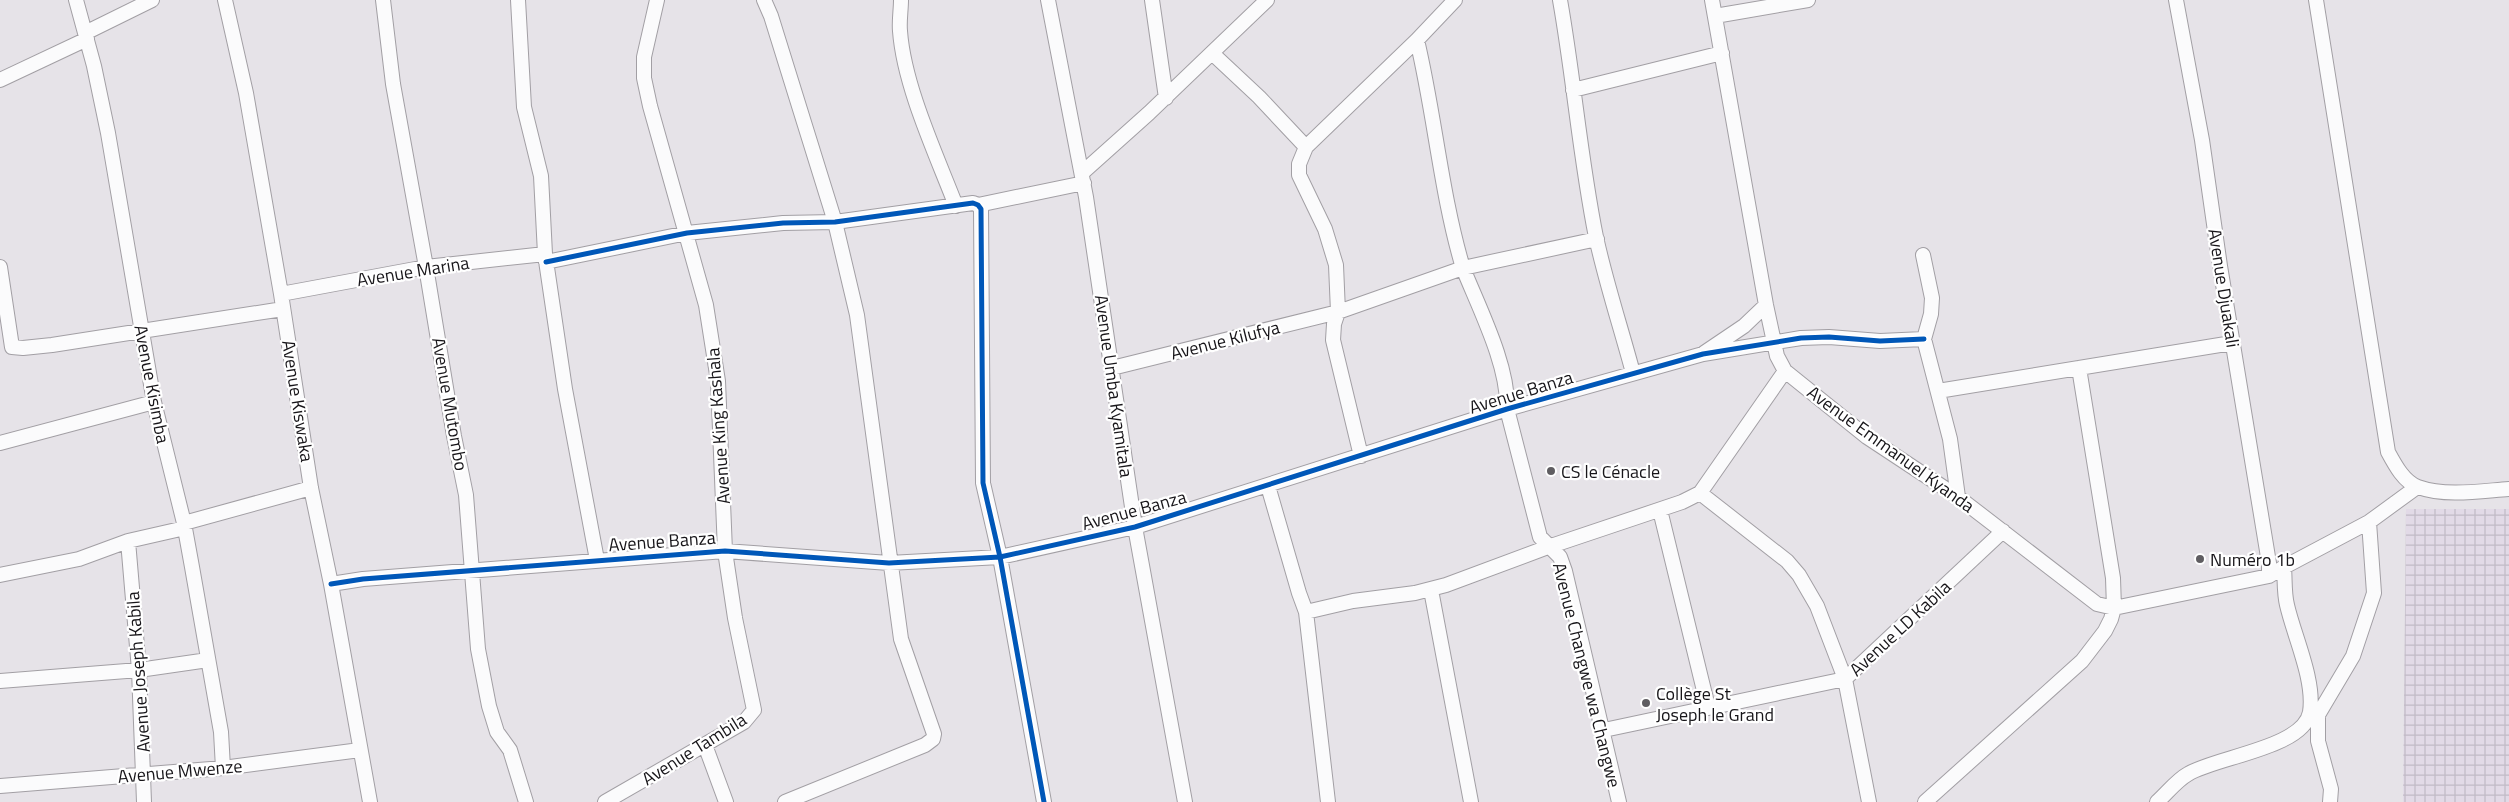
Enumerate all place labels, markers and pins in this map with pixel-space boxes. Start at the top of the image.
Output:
place label: CS le Cénacle [1561,458,1660,485]
marker: CS le Cénacle [1545,465,1557,477]
place label: Numéro 1b [2210,546,2295,573]
marker: Numéro 1b [2194,553,2206,565]
place label: Collège St Joseph le Grand [1656,680,1774,728]
marker: Collège St Joseph le Grand [1640,697,1652,709]

